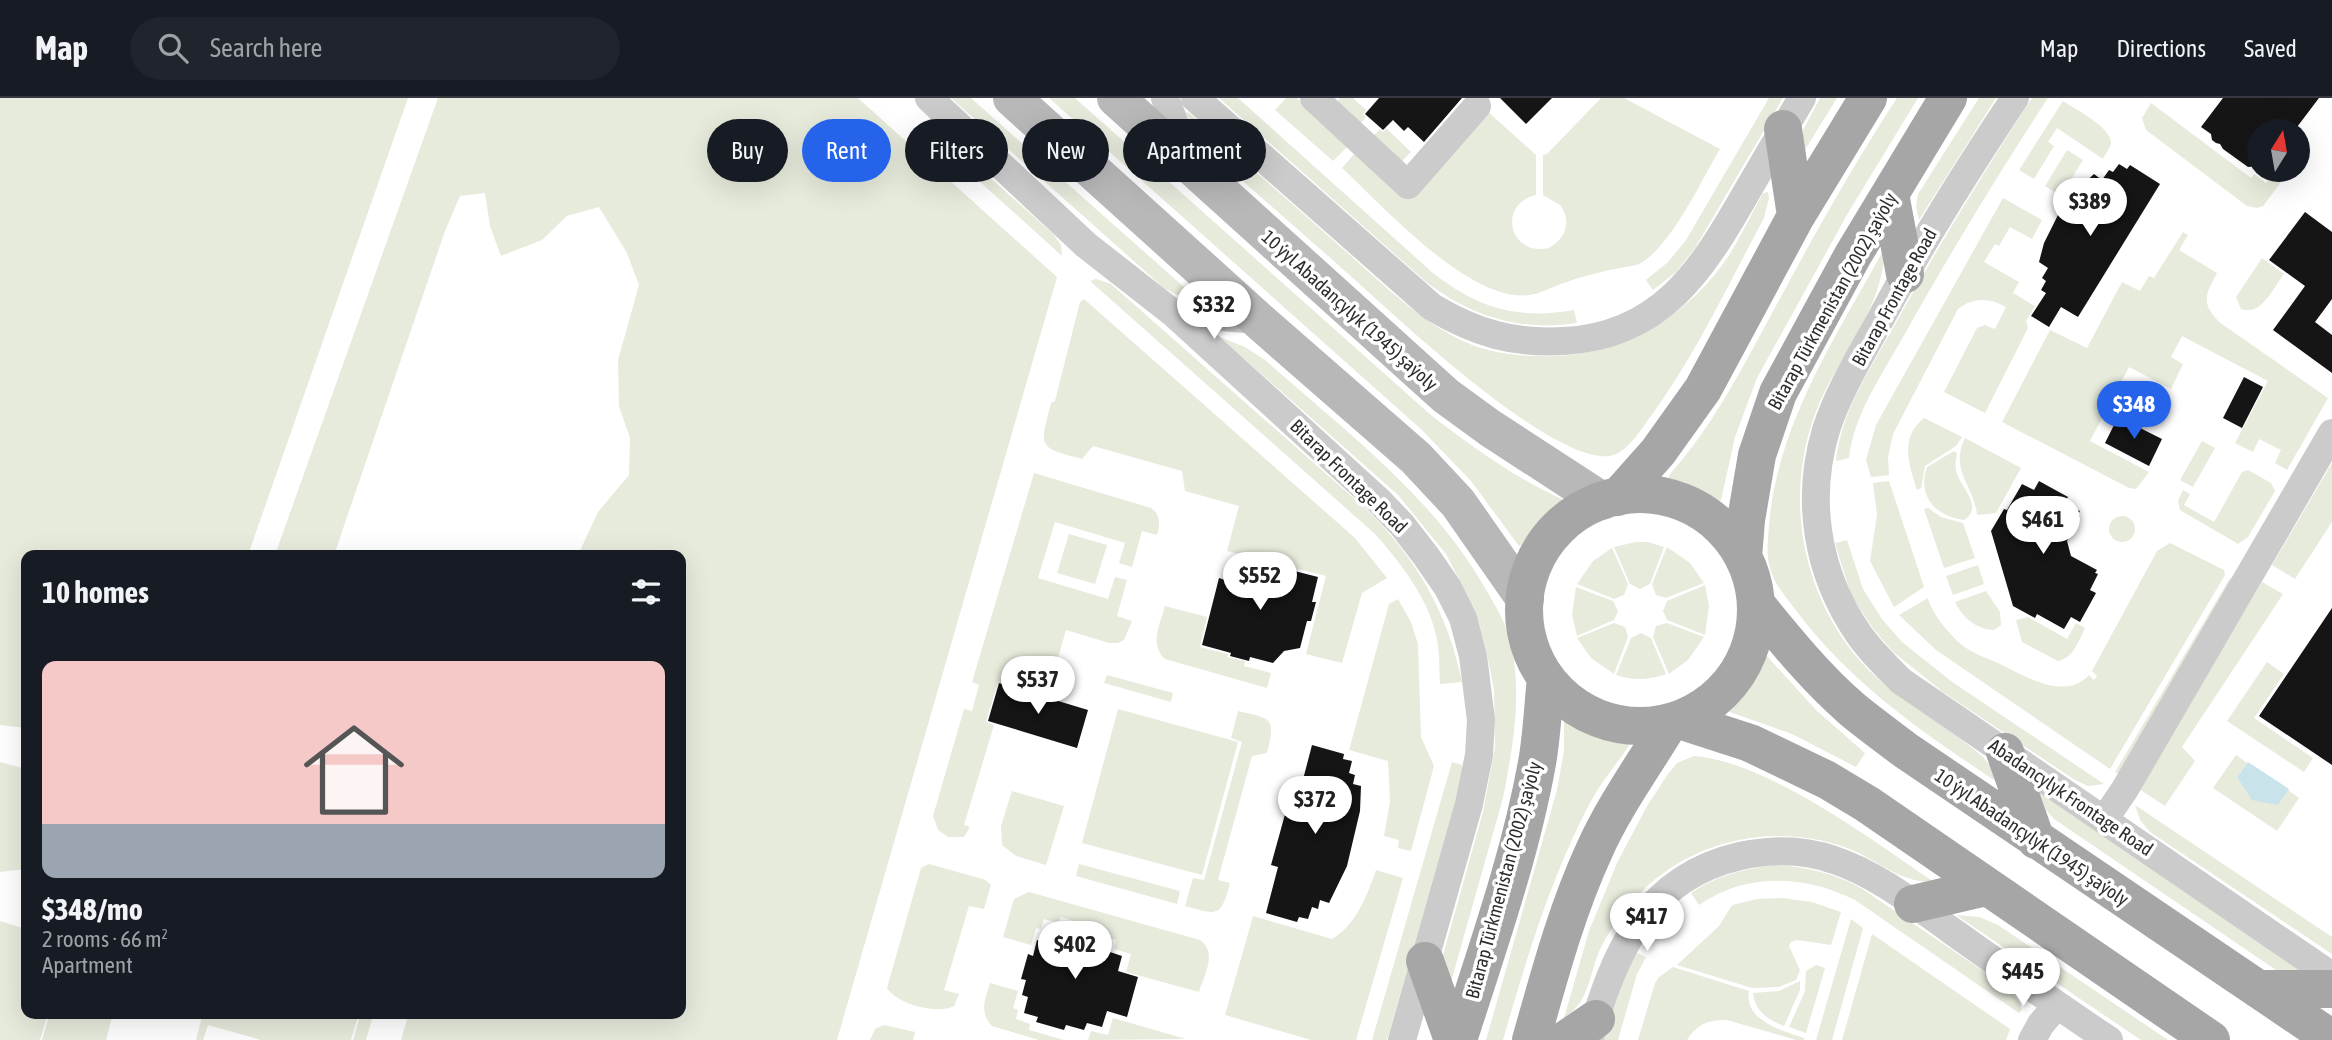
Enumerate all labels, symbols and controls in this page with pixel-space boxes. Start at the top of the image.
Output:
search box [130,17,620,80]
text: Map [35,29,88,67]
icon: search [154,29,192,67]
text: Search here [210,33,322,63]
text: Map [2040,35,2078,62]
text: Directions [2116,35,2206,62]
text: Saved [2244,35,2297,62]
chip: Buy [707,119,788,182]
chip: Rent [802,119,891,182]
chip: Filters [905,119,1008,182]
chip: New [1022,119,1109,182]
chip: Apartment [1123,119,1266,182]
north arrow [2247,119,2310,182]
map controls [2247,119,2310,182]
pin: $389 [2049,178,2131,238]
street label: Bitarap Türkmenistan (2002) şaýoly [1763,188,1901,413]
text: $389 [2069,188,2111,214]
street label: Bitarap Frontage Road [1847,224,1941,370]
street label: 10 ýyl Abadançylyk (1945) şaýoly [1258,225,1442,395]
pin: $332 [1173,282,1255,341]
text: $332 [1193,291,1235,317]
pin: $348 [2093,382,2175,441]
text: $348 [2113,391,2155,417]
street label: Bitarap Frontage Road [1286,415,1412,537]
pin: $461 [2002,496,2084,556]
text: $461 [2022,506,2064,532]
pin: $552 [1219,552,1301,612]
text: $552 [1239,562,1281,588]
icon: filters [627,573,665,611]
text: 10 homes [42,575,149,609]
pin: $537 [997,656,1079,716]
text: $537 [1017,666,1059,692]
icon: home [291,707,417,833]
street label: Abadancylyk Frontage Road [1985,734,2157,860]
street label: Bitarap Türkmenistan (2002) şaýoly [1461,759,1545,1001]
street label: 10 ýyl Abadançylyk (1945) şaýoly [1931,764,2133,910]
pin: $372 [1274,776,1356,836]
text: $372 [1294,786,1336,812]
text: $348/mo [42,892,143,926]
pin: $417 [1606,894,1688,953]
text: $417 [1626,903,1668,929]
pin: $402 [1034,922,1116,981]
text: 2 rooms · 66 m² [42,926,168,952]
text: $402 [1054,931,1096,957]
pin: $445 [1982,948,2064,1008]
text: Apartment [42,952,133,978]
text: $445 [2002,958,2044,984]

